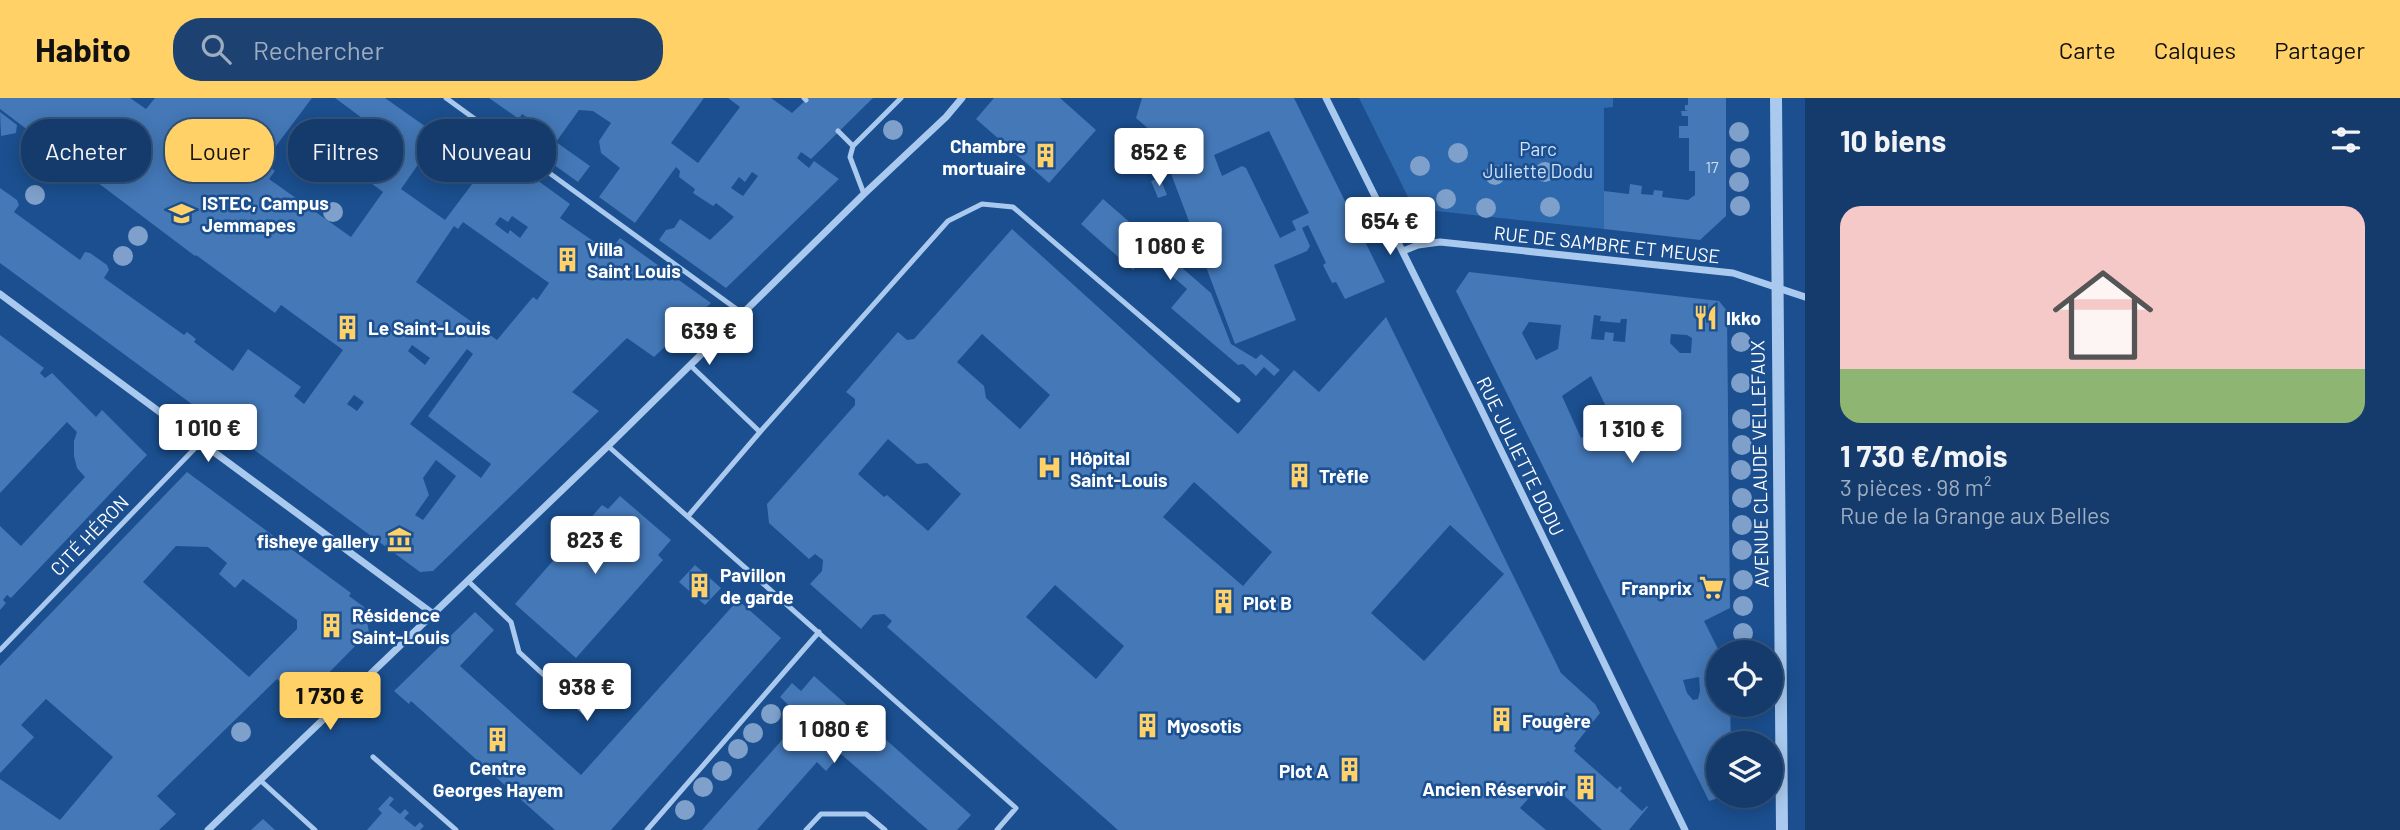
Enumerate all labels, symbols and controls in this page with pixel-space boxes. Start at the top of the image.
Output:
search box [173,18,663,81]
text: Habito [35,29,131,69]
icon: search [197,30,235,68]
text: Rechercher [253,34,384,65]
text: Carte [2059,35,2116,64]
text: Calques [2154,35,2236,64]
text: Partager [2274,35,2365,64]
chip: Acheter [21,119,151,182]
chip: Louer [165,119,274,182]
chip: Filtres [288,119,403,182]
chip: Nouveau [417,119,556,182]
icon: filters [2327,121,2365,159]
text: 10 biens [1840,122,1946,158]
pin: 852 € [1110,129,1208,188]
place label: Chambre mortuaire [942,134,1026,179]
text: 852 € [1131,137,1187,165]
park label: Parc Juliette Dodu [1483,137,1593,182]
building icon: Chambre mortuaire [1032,142,1060,170]
house number: 17 [1705,157,1719,176]
place label: ISTEC, Campus Jemmapes [202,191,329,236]
pin: 654 € [1341,198,1439,257]
school or university icon: ISTEC, Campus Jemmapes [168,199,196,227]
text: 654 € [1361,206,1419,234]
street label: RUE DE SAMBRE ET MEUSE [1493,221,1721,267]
pin: 1 080 € [1105,222,1235,282]
text: 1 080 € [1135,231,1205,259]
place label: Villa Saint Louis [587,237,681,282]
building icon: Villa Saint Louis [553,245,581,273]
icon: home [2040,252,2166,378]
restaurant icon: Ikko [1692,303,1720,331]
place label: Ikko [1726,306,1761,329]
pin: 639 € [660,308,758,367]
building icon: Le Saint-Louis [334,313,362,341]
place label: Le Saint-Louis [368,316,491,339]
text: 639 € [681,316,737,344]
street label: AVENUE CLAUDE VELLEFAUX [1745,340,1773,588]
street label: RUE JULIETTE DODU [1472,373,1570,539]
pin: 1 010 € [143,404,273,464]
pin: 1 310 € [1567,406,1697,465]
text: 1 010 € [175,413,241,441]
text: 1 310 € [1599,414,1665,442]
text: 1 730 €/mois [1840,437,2008,473]
place label: Hôpital Saint-Louis [1070,446,1168,491]
hospital icon: Hôpital Saint-Louis [1036,454,1064,482]
building icon: Trèfle [1285,461,1313,489]
place label: Trèfle [1319,464,1369,487]
text: 3 pièces · 98 m² [1840,473,1991,501]
street label: CITÉ HÉRON [45,490,133,580]
text: Rue de la Grange aux Belles [1840,501,2110,529]
pin: 823 € [546,517,644,576]
text: 823 € [567,525,623,553]
museum icon: fisheye gallery [385,526,413,554]
place label: fisheye gallery [257,529,379,552]
place label: Pavillon de garde [720,563,794,608]
building icon: Pavillon de garde [686,571,714,599]
supermarket icon: Franprix [1698,573,1726,601]
place label: Franprix [1621,576,1692,599]
building icon: Plot B [1209,588,1237,616]
place label: Plot B [1243,591,1292,614]
place label: Résidence Saint-Louis [352,603,450,648]
building icon: Résidence Saint-Louis [318,611,346,639]
map controls [1706,640,1783,808]
button: locate [1706,640,1783,717]
pin: 938 € [538,664,636,723]
pin: 1 730 € [265,672,395,732]
text: 938 € [559,672,615,700]
text: 1 730 € [296,681,364,709]
pin: 1 080 € [769,706,899,765]
building icon: Fougère [1488,706,1516,734]
place label: Fougère [1522,709,1591,732]
building icon: Myosotis [1133,711,1161,739]
text: 1 080 € [799,714,869,742]
place label: Myosotis [1167,714,1242,737]
building icon: Centre Georges Hayem [484,725,512,753]
button: layers [1706,731,1783,808]
place label: Centre Georges Hayem [433,756,563,801]
building icon: Plot A [1335,756,1363,784]
place label: Plot A [1279,759,1329,782]
building icon: Ancien Réservoir [1572,774,1600,802]
place label: Ancien Réservoir [1422,777,1567,800]

